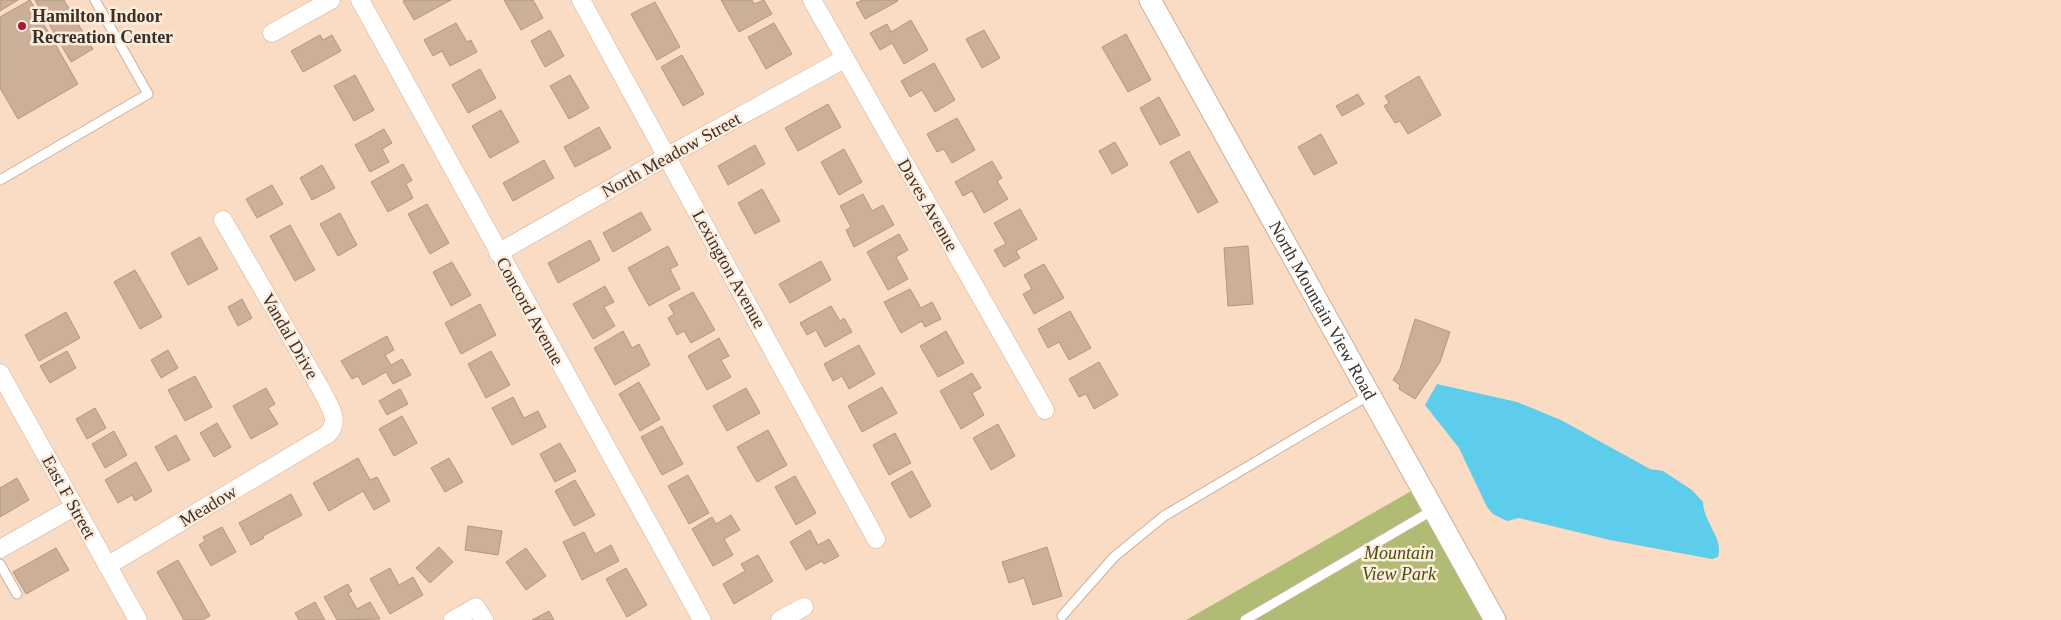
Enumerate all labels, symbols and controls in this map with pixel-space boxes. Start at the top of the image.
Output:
place label: Hamilton Indoor Recreation Center [32,6,173,47]
marker: Hamilton Indoor Recreation Center [16,20,28,32]
street label: North Meadow Street [598,108,744,202]
street label: Daves Avenue [894,155,962,255]
street label: Lexington Avenue [688,206,770,332]
street label: North Mountain View Road [1265,217,1380,403]
street label: Concord Avenue [492,254,568,368]
street label: Vandal Drive [257,290,323,382]
street label: East F Street [38,452,100,542]
street label: Meadow [176,481,240,531]
park label: Mountain View Park [1362,543,1437,584]

